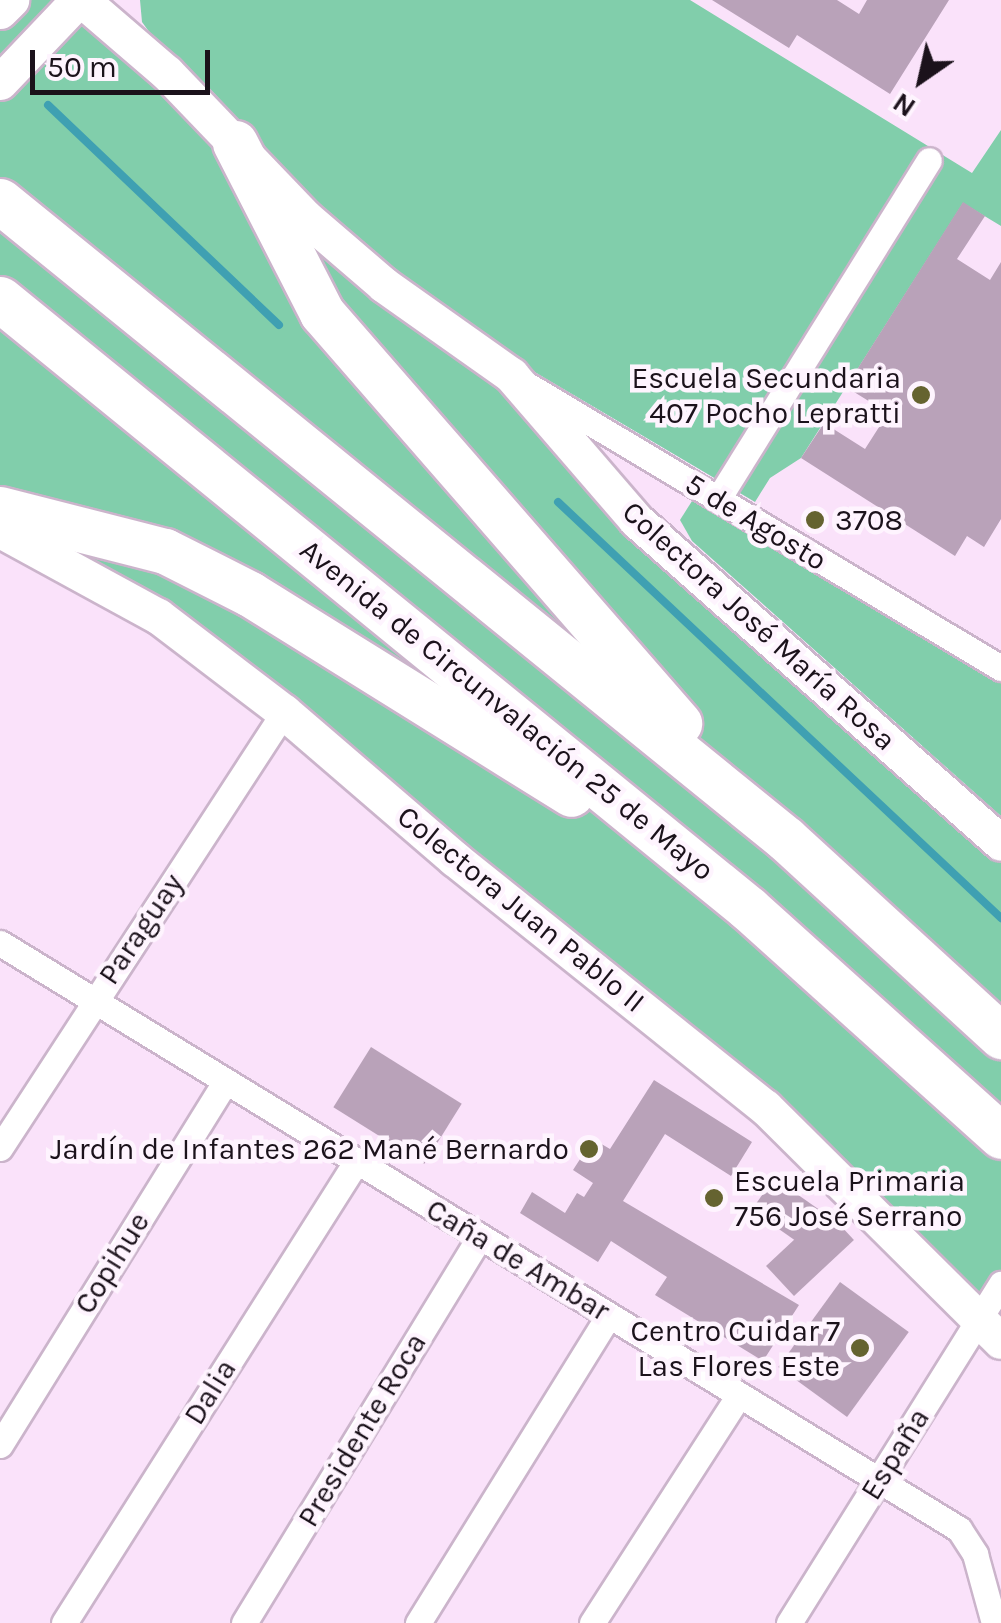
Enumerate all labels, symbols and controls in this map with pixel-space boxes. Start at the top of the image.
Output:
scale bar [35,30,215,92]
north arrow [871,30,971,130]
text: 50 m [47,49,117,85]
text: N [886,86,922,125]
place label: Escuela Secundaria 407 Pocho Lepratti [631,360,901,430]
marker: Escuela Secundaria 407 Pocho Lepratti [910,384,932,406]
street label: 5 de Agosto [679,466,833,578]
street label: Colectora José María Rosa [615,494,903,758]
place label: 3708 [835,502,903,538]
marker: 3708 [804,509,826,531]
street label: Avenida de Circunvalación 25 de Mayo [293,532,721,888]
street label: Colectora Juan Pablo II [390,798,652,1020]
street label: Paraguay [91,867,191,991]
place label: Jardín de Infantes 262 Mané Bernardo [50,1131,569,1167]
marker: Jardín de Infantes 262 Mané Bernardo [578,1138,600,1160]
place label: Escuela Primaria 756 José Serrano [734,1163,965,1234]
marker: Escuela Primaria 756 José Serrano [703,1187,725,1209]
street label: Caña de Ambar [420,1191,616,1329]
street label: Copihue [67,1206,157,1320]
place label: Centro Cuidar 7 Las Flores Este [631,1313,840,1384]
street label: Presidente Roca [290,1327,434,1533]
marker: Centro Cuidar 7 Las Flores Este [849,1337,871,1359]
street label: Dalia [176,1353,244,1431]
street label: España [853,1402,937,1506]

